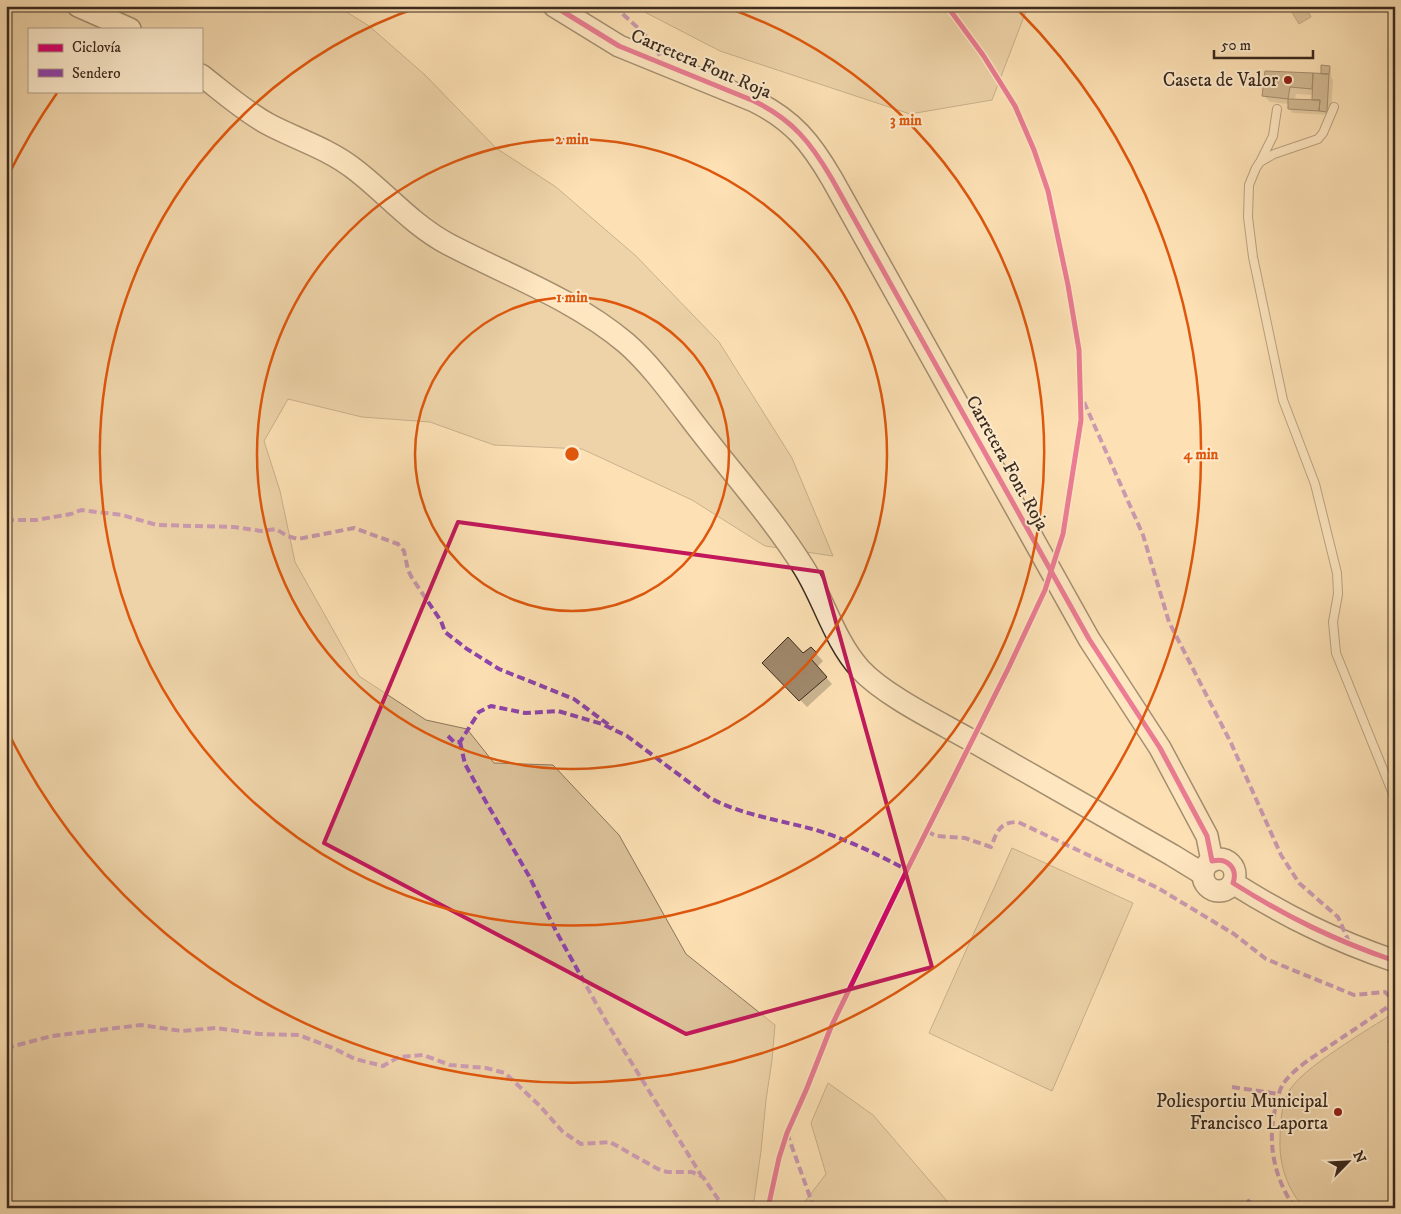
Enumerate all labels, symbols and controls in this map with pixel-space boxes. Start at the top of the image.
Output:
street label: Carretera Font Roja [627,24,775,104]
legend [28,28,202,92]
scale bar [1214,28,1312,60]
text: 50 m [1221,36,1251,55]
text: Ciclovía [72,38,121,57]
text: Sendero [72,64,120,83]
place label: Caseta de Valor [1163,69,1278,92]
marker: Caseta de Valor [1282,74,1294,86]
text: 3 min [890,111,922,130]
text: 2 min [555,130,589,149]
text: 1 min [556,288,588,307]
street label: Carretera Font Roja [960,392,1054,534]
centre of rings [563,445,581,463]
text: 4 min [1183,445,1219,464]
place label: Poliesportiu Municipal Francisco Laporta [1156,1090,1328,1135]
marker: Poliesportiu Municipal Francisco Laporta [1332,1106,1344,1118]
north arrow [1324,1136,1374,1186]
text: N [1348,1148,1370,1166]

